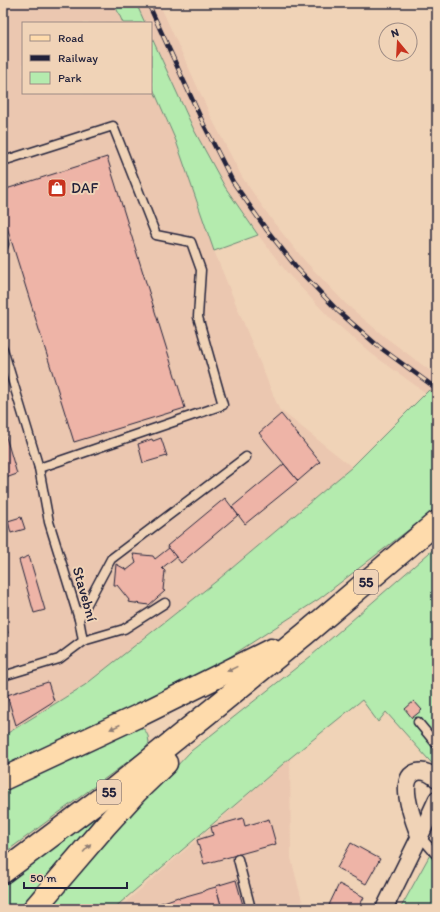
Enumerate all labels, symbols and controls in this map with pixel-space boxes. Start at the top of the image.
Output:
legend [22,22,152,94]
north arrow [378,22,418,62]
text: N [390,26,401,40]
text: Road [58,31,84,45]
text: Railway [58,51,98,65]
text: Park [58,71,82,85]
shop icon: DAF [46,177,68,199]
place label: DAF [71,179,98,197]
street label: Stavební [69,565,101,624]
road number: 55 [354,570,378,594]
one-way arrow [226,666,238,673]
one-way arrow [110,724,121,730]
road number: 55 [97,780,121,804]
one-way arrow [82,842,91,853]
scale bar [24,864,127,890]
text: 50 m [30,871,56,885]

